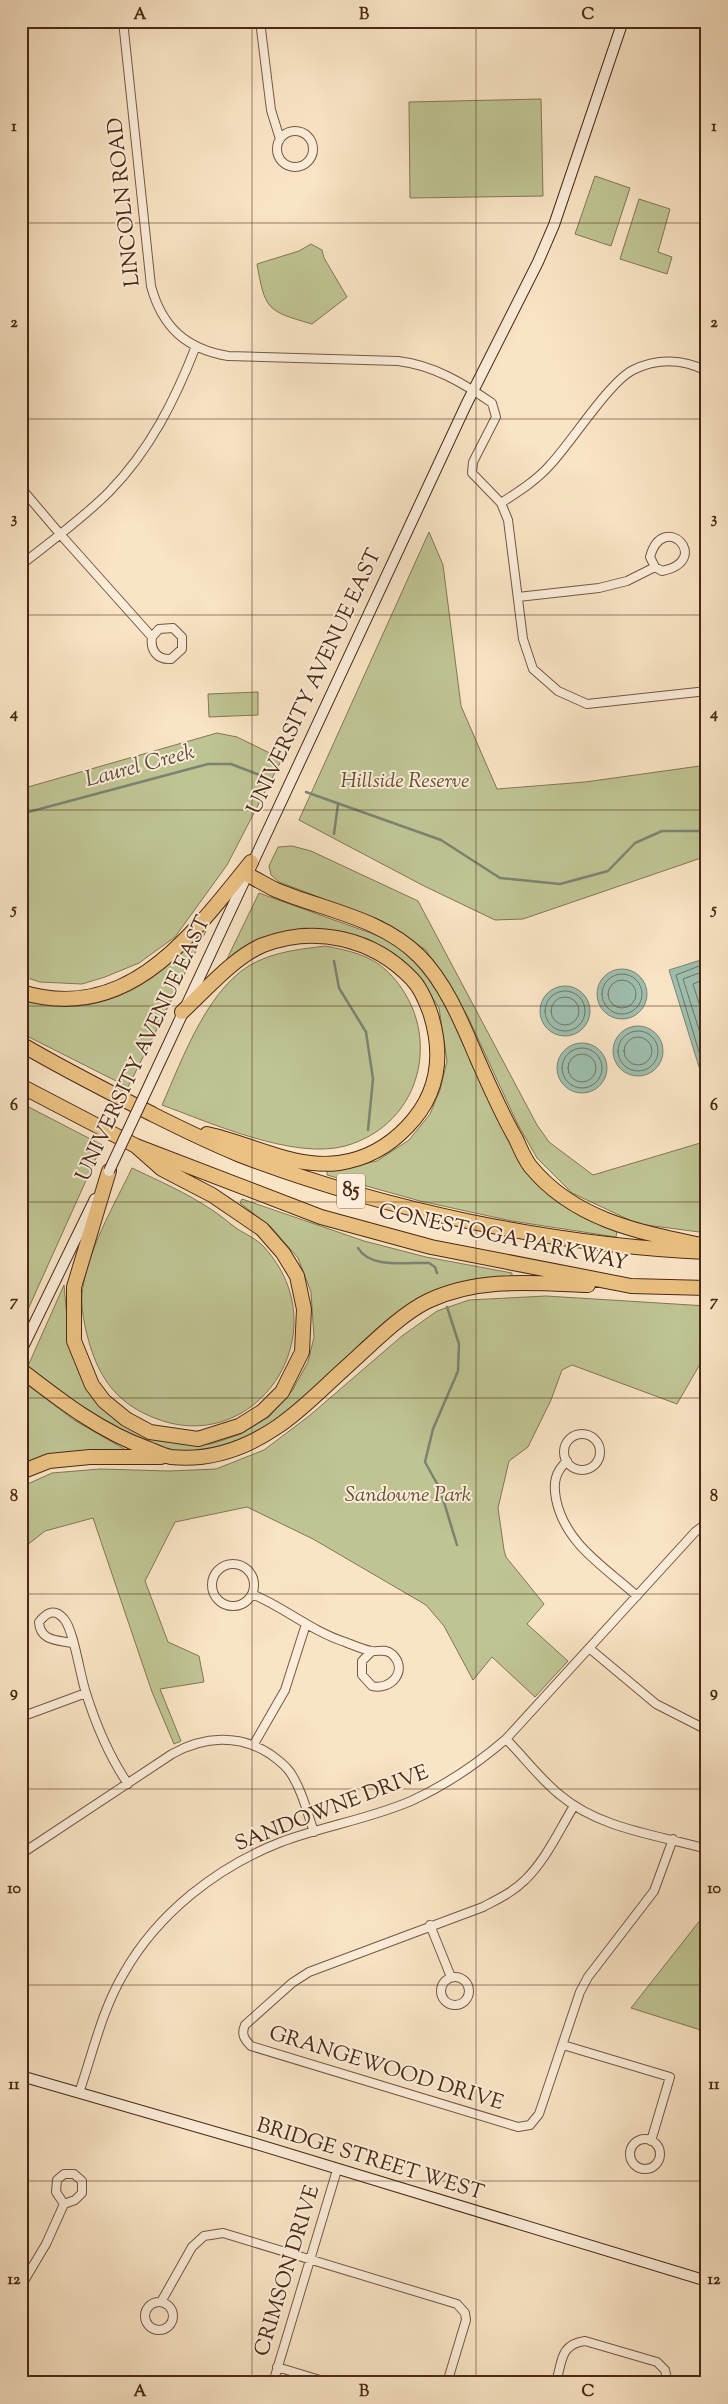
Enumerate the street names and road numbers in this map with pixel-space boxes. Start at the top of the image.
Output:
street label: LINCOLN ROAD [101,116,149,288]
street label: UNIVERSITY AVENUE EAST [240,544,390,820]
street label: UNIVERSITY AVENUE EAST [69,911,219,1187]
road number: 85 [337,1174,365,1208]
street label: CONESTOGA PARKWAY [376,1197,630,1279]
street label: SANDOWNE DRIVE [231,1758,433,1860]
street label: GRANGEWOOD DRIVE [265,2019,507,2119]
street label: BRIDGE STREET WEST [253,2111,488,2209]
street label: CRIMSON DRIVE [248,2181,328,2360]

